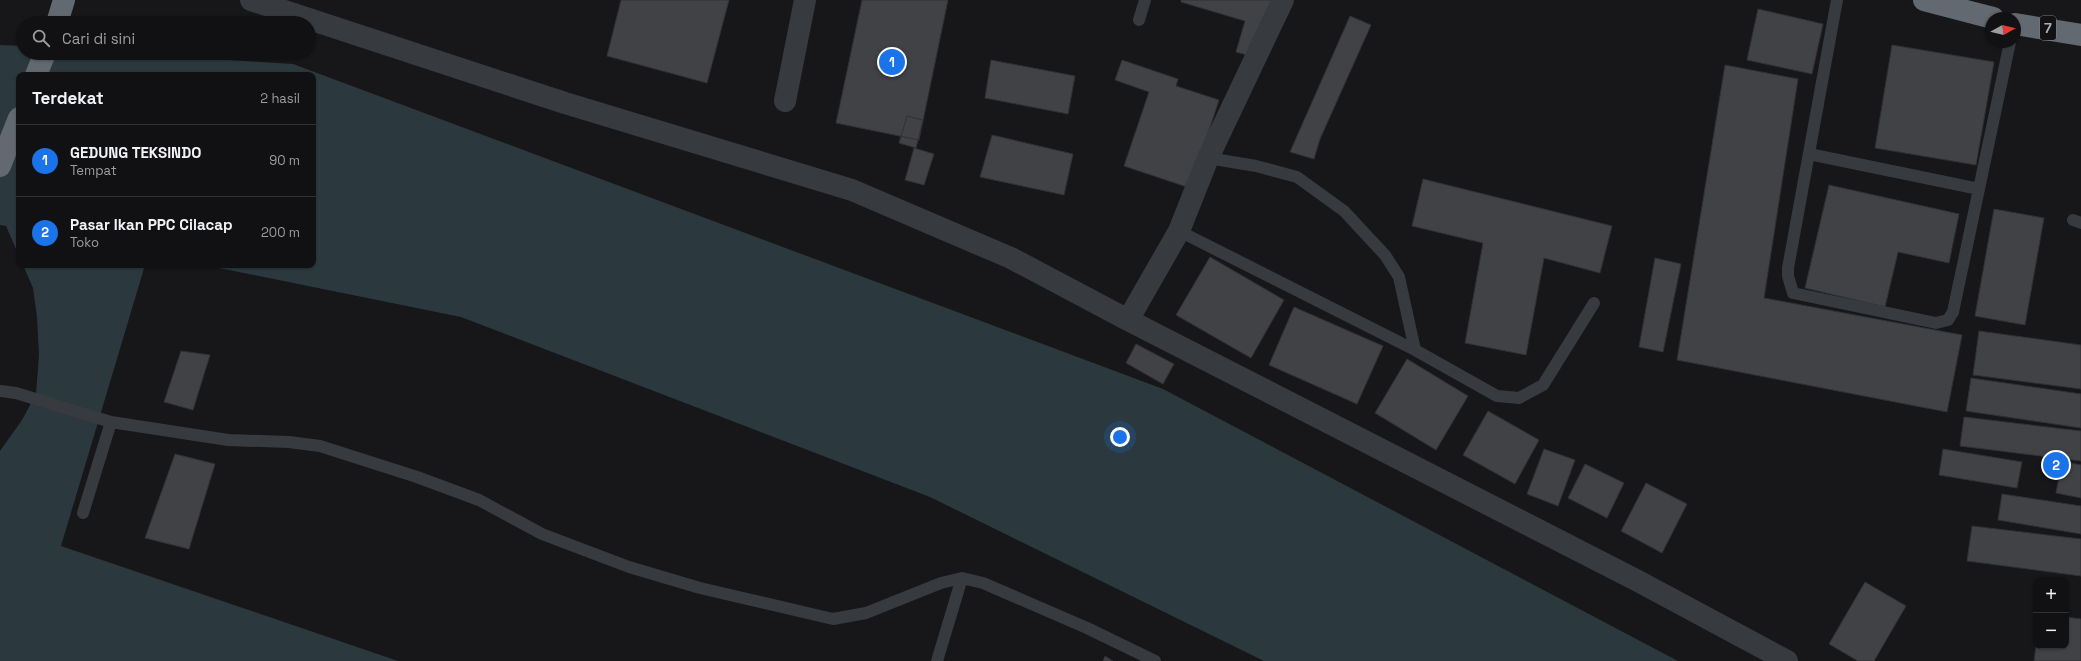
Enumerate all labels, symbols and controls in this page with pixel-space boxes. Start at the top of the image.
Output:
north arrow [1985,12,2021,48]
search box [16,16,316,60]
road number: 7 [2040,16,2056,40]
icon: search [30,27,52,49]
text: Cari di sini [62,29,135,48]
pin: 1 [879,47,905,77]
text: Terdekat [32,87,104,109]
text: 2 hasil [260,90,300,107]
text: GEDUNG TEKSINDO [70,143,201,162]
text: 1 [42,152,48,169]
text: 90 m [269,152,300,169]
text: Tempat [70,162,117,179]
text: Pasar Ikan PPC Cilacap [70,215,233,234]
text: 2 [41,224,49,241]
text: 200 m [261,224,300,241]
text: Toko [70,234,99,251]
your location [1110,427,1130,447]
pin: 2 [2043,450,2069,480]
map controls [2033,577,2069,649]
button: + [2033,577,2069,613]
button: − [2033,613,2069,649]

